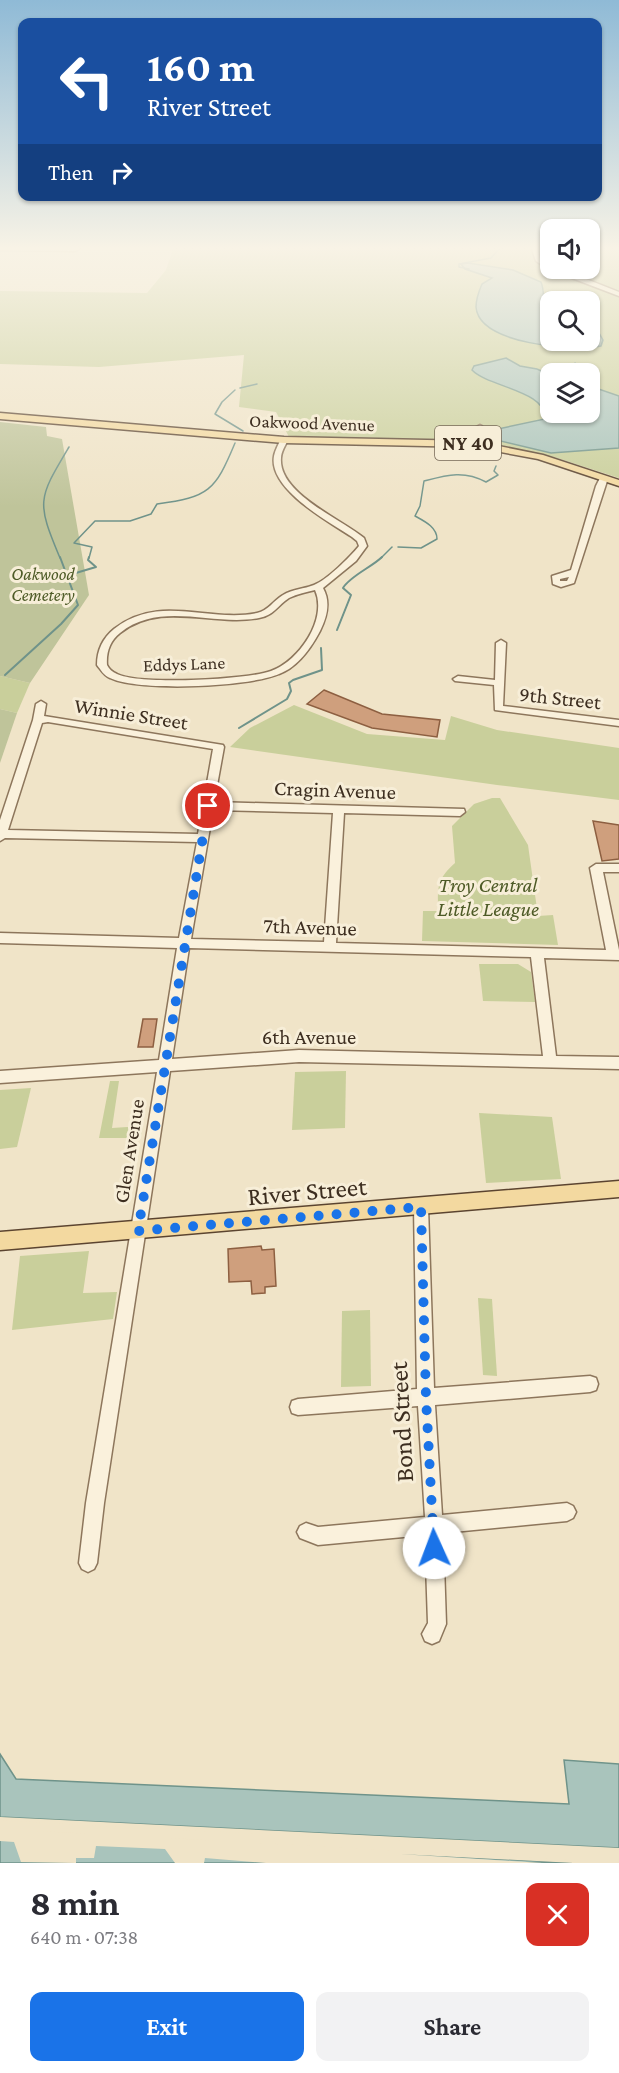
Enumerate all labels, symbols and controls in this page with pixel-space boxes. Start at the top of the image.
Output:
icon: left [48,42,126,120]
text: 160 m [147,43,255,90]
text: River Street [147,92,271,122]
icon: right [105,156,138,189]
text: Then [48,160,93,185]
map controls [540,219,600,423]
button: sound [540,219,600,279]
button: search [540,291,600,351]
button: layers [540,363,600,423]
street label: Oakwood Avenue [249,411,375,435]
road number: NY 40 [435,426,501,460]
park label: Oakwood Cemetery [11,564,75,605]
street label: Eddys Lane [143,653,226,675]
street label: 9th Street [518,682,603,714]
street label: Winnie Street [72,693,191,735]
street label: Cragin Avenue [274,776,396,804]
pin [182,780,233,831]
icon: arrive [191,789,224,822]
park label: Troy Central Little League [437,873,539,921]
street label: 7th Avenue [263,913,357,941]
street label: 6th Avenue [262,1025,356,1049]
street label: Glen Avenue [109,1097,149,1205]
street label: River Street [246,1172,368,1211]
street label: Bond Street [384,1361,419,1483]
position arrow [402,1516,466,1580]
text: 8 min [30,1883,119,1923]
button: close [526,1883,589,1946]
text: 640 m · 07:38 [30,1926,138,1948]
button: Exit [30,1992,304,2061]
button: Share [316,1992,589,2061]

